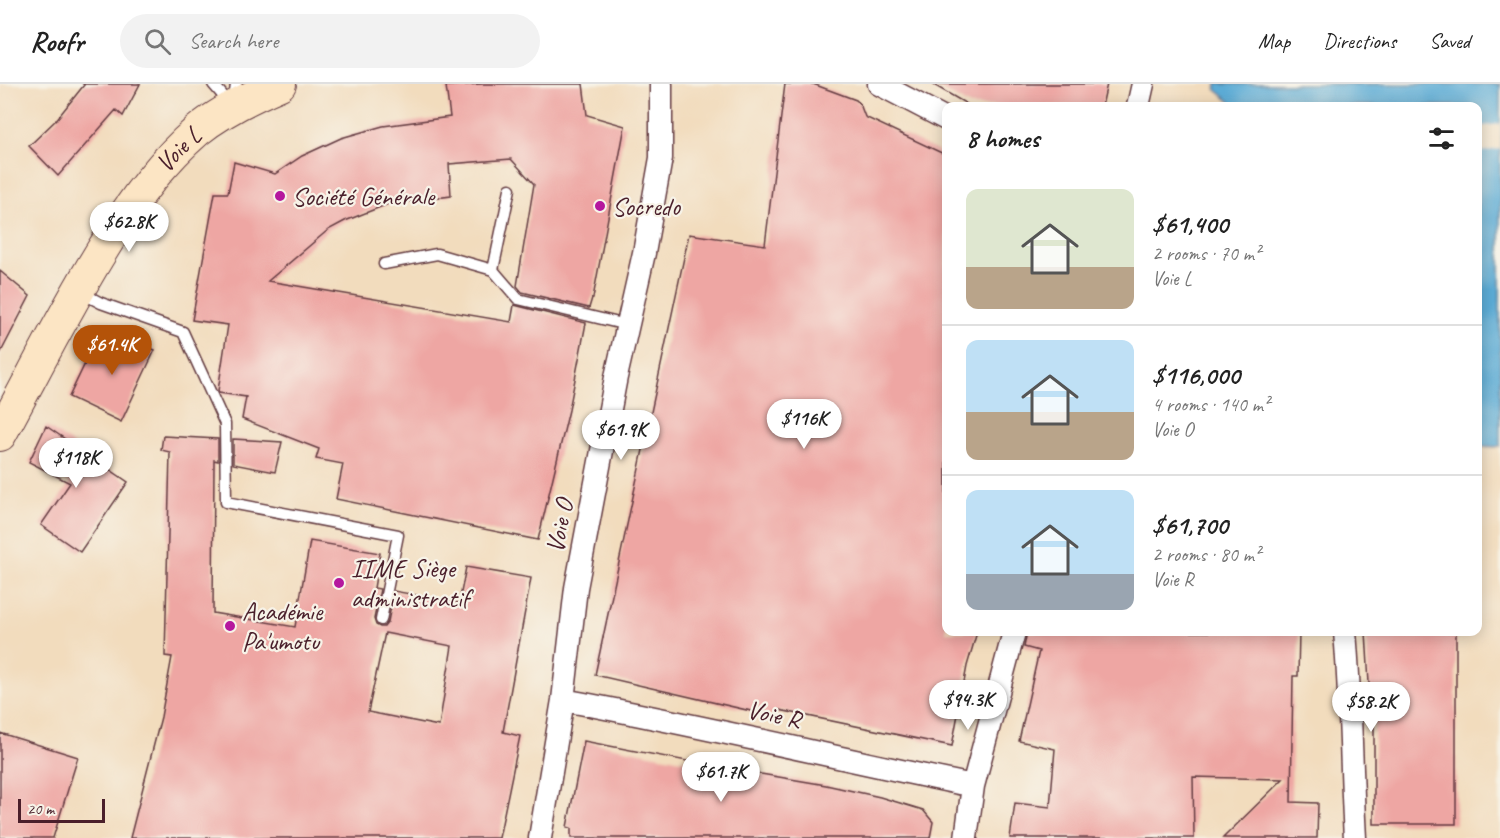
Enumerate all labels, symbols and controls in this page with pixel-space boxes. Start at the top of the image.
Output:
search box [120,14,540,68]
text: Roofr [30,24,84,59]
icon: search [141,25,174,58]
text: Search here [189,27,278,55]
text: Map [1258,28,1290,54]
text: Directions [1323,28,1396,54]
text: Saved [1429,28,1470,54]
street label: Voie L [148,119,209,179]
text: 8 homes [966,122,1039,155]
icon: filters [1425,122,1458,155]
place label: Société Générale [292,180,436,213]
marker: Société Générale [273,189,287,203]
place label: Socredo [612,190,682,223]
marker: Socredo [593,199,607,213]
pin: $62.8K [80,202,178,253]
text: $61,400 [1152,208,1228,241]
text: $62.8K [104,209,154,234]
icon: home [1014,213,1086,285]
text: 2 rooms · 70 m² [1152,241,1260,266]
text: Voie L [1152,266,1192,291]
pin: $61.4K [63,325,161,376]
text: $61.4K [87,332,137,357]
text: $116,000 [1152,359,1240,392]
icon: home [1014,364,1086,436]
text: 4 rooms · 140 m² [1152,392,1269,417]
pin: $116K [762,399,846,450]
text: $116K [781,406,827,431]
pin: $61.9K [572,410,670,461]
text: $61.9K [596,417,646,442]
text: Voie O [1152,417,1193,442]
pin: $118K [34,438,118,489]
text: $118K [53,445,99,470]
street label: Voie O [538,494,581,556]
text: $61,700 [1152,509,1228,542]
icon: home [1014,514,1086,586]
text: 2 rooms · 80 m² [1152,542,1260,567]
place label: IIME Siège administratif [351,552,475,615]
text: Voie R [1152,567,1193,592]
marker: IIME Siège administratif [332,576,346,590]
place label: Académie Pa'umotu [242,595,324,658]
marker: Académie Pa'umotu [223,619,237,633]
pin: $94.3K [919,680,1017,731]
pin: $58.2K [1322,682,1420,733]
text: $94.3K [943,687,993,712]
text: $58.2K [1346,689,1396,714]
street label: Voie R [744,693,807,737]
pin: $61.7K [672,752,770,803]
text: $61.7K [696,759,746,784]
scale bar [18,796,105,824]
text: 20 m [27,799,54,819]

